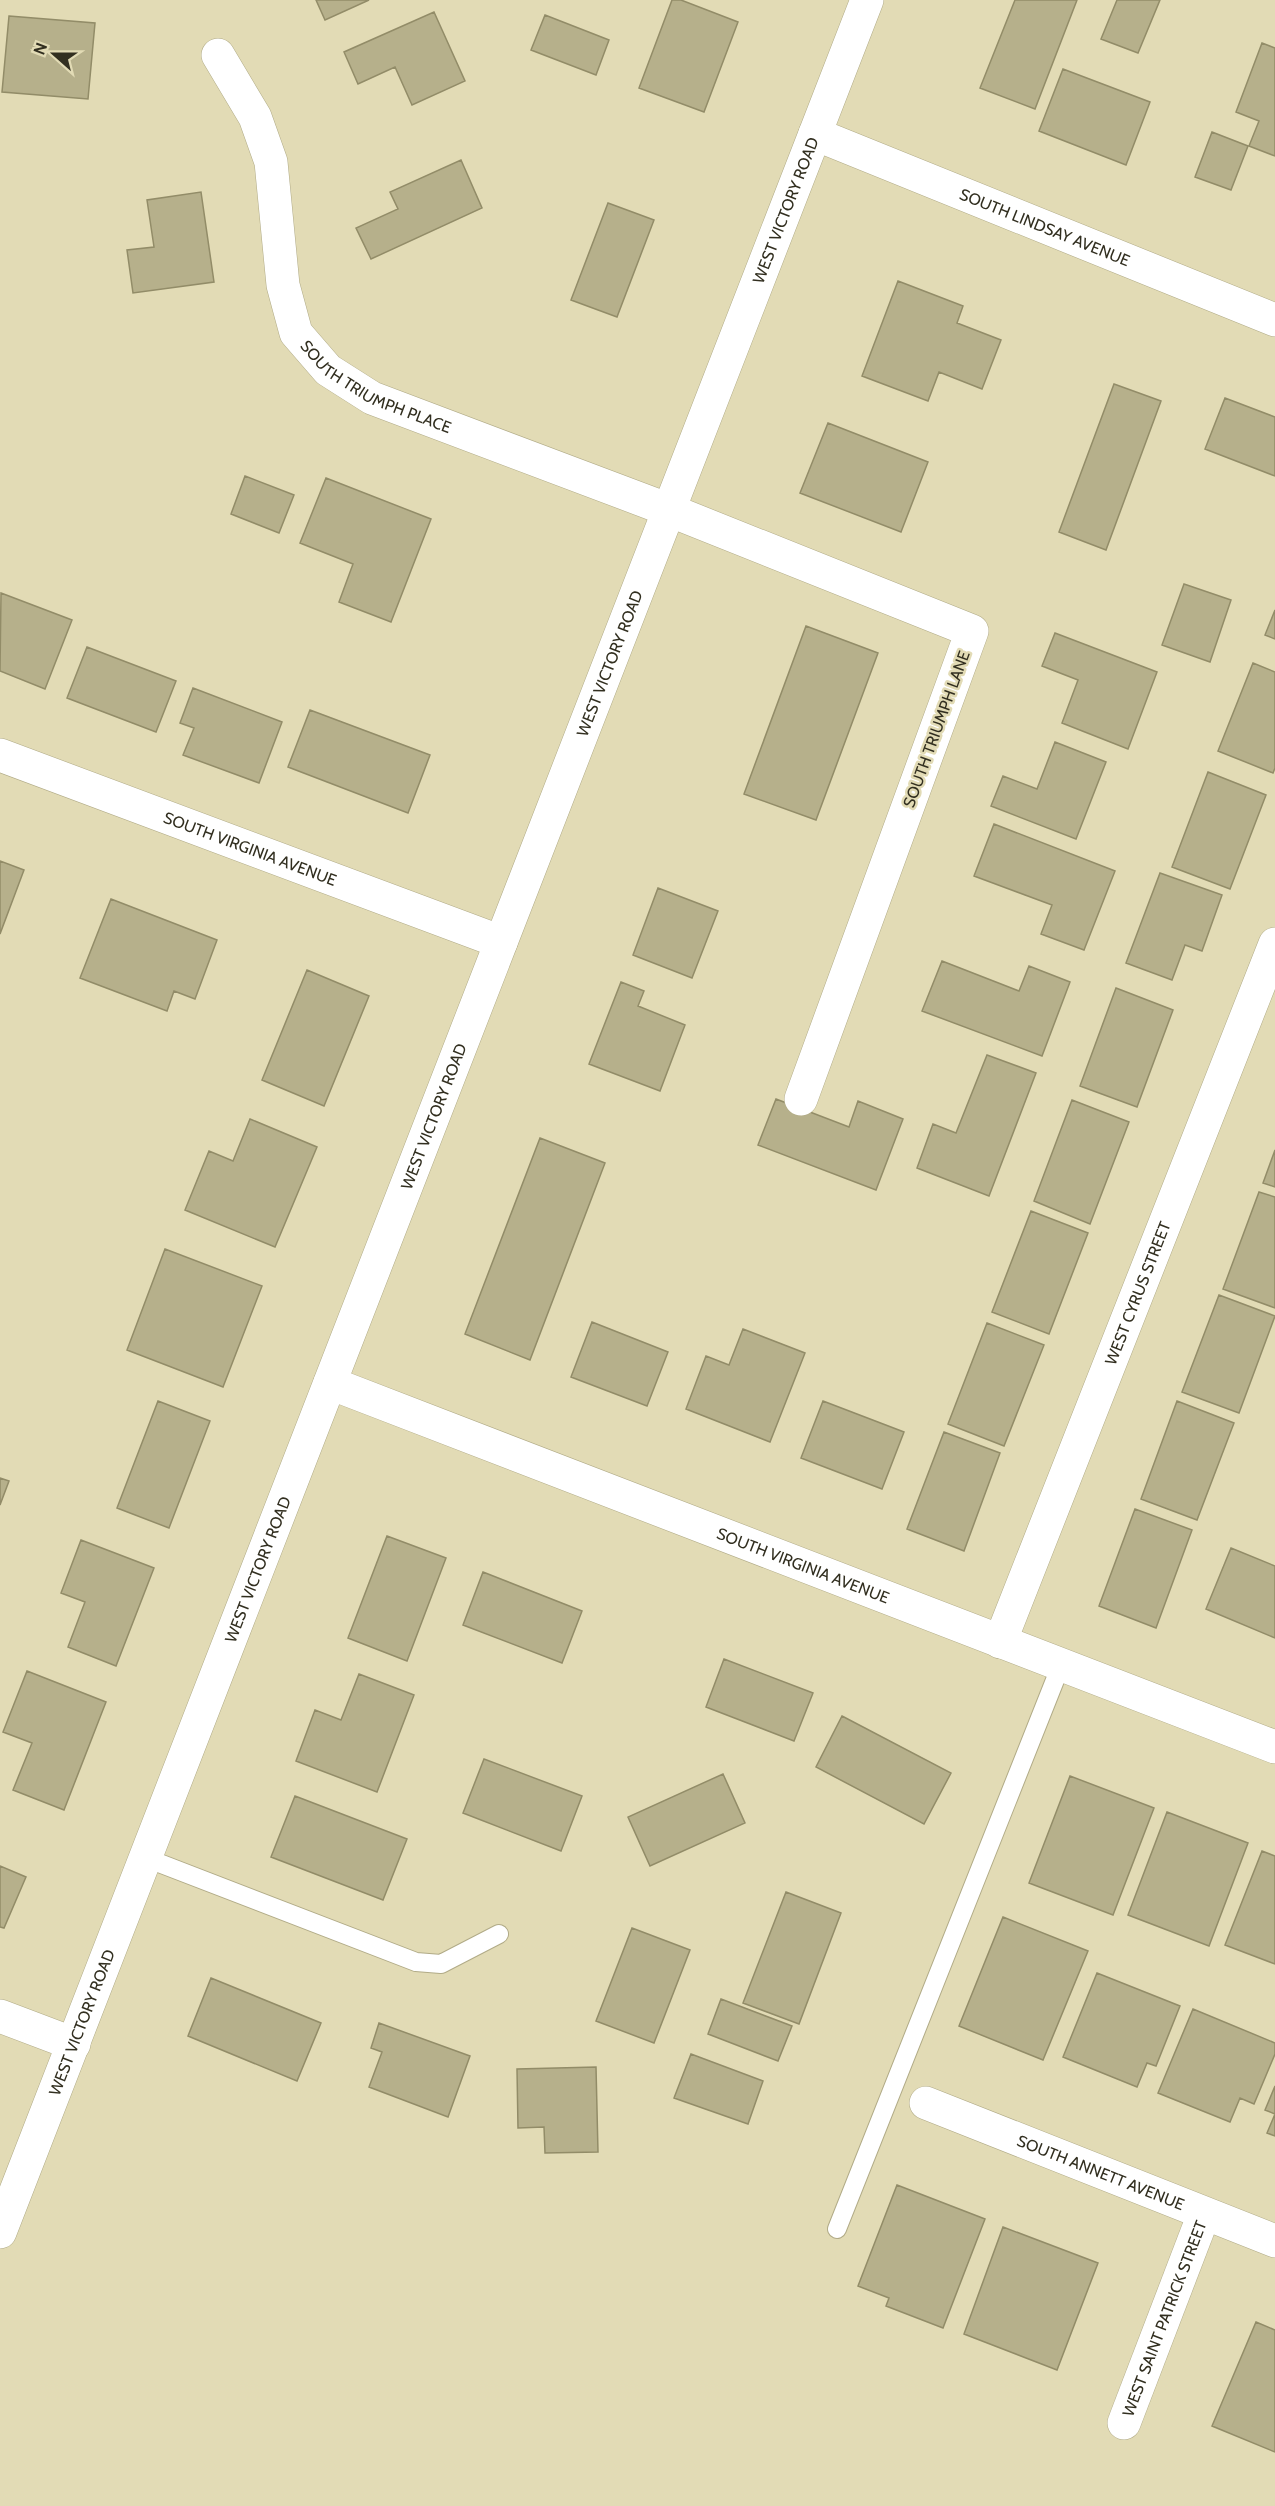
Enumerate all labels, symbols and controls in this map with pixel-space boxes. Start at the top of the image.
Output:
north arrow [24,24,84,84]
text: N [30,40,51,57]
street label: WEST VICTORY ROAD [749,135,823,286]
street label: SOUTH LINDSAY AVENUE [957,184,1133,270]
street label: SOUTH TRIUMPH PLACE [296,336,454,437]
street label: WEST VICTORY ROAD [573,588,647,739]
street label: SOUTH TRIUMPH LANE [899,648,974,810]
street label: SOUTH VIRGINIA AVENUE [161,808,339,890]
street label: WEST VICTORY ROAD [397,1041,471,1192]
street label: WEST CYRUS STREET [1101,1218,1175,1368]
street label: WEST VICTORY ROAD [221,1494,295,1645]
street label: SOUTH VIRGINIA AVENUE [714,1524,892,1608]
street label: WEST VICTORY ROAD [45,1947,119,2098]
street label: SOUTH ANNETT AVENUE [1014,2131,1187,2214]
street label: WEST SAINT PATRICK STREET [1118,2217,1211,2419]

